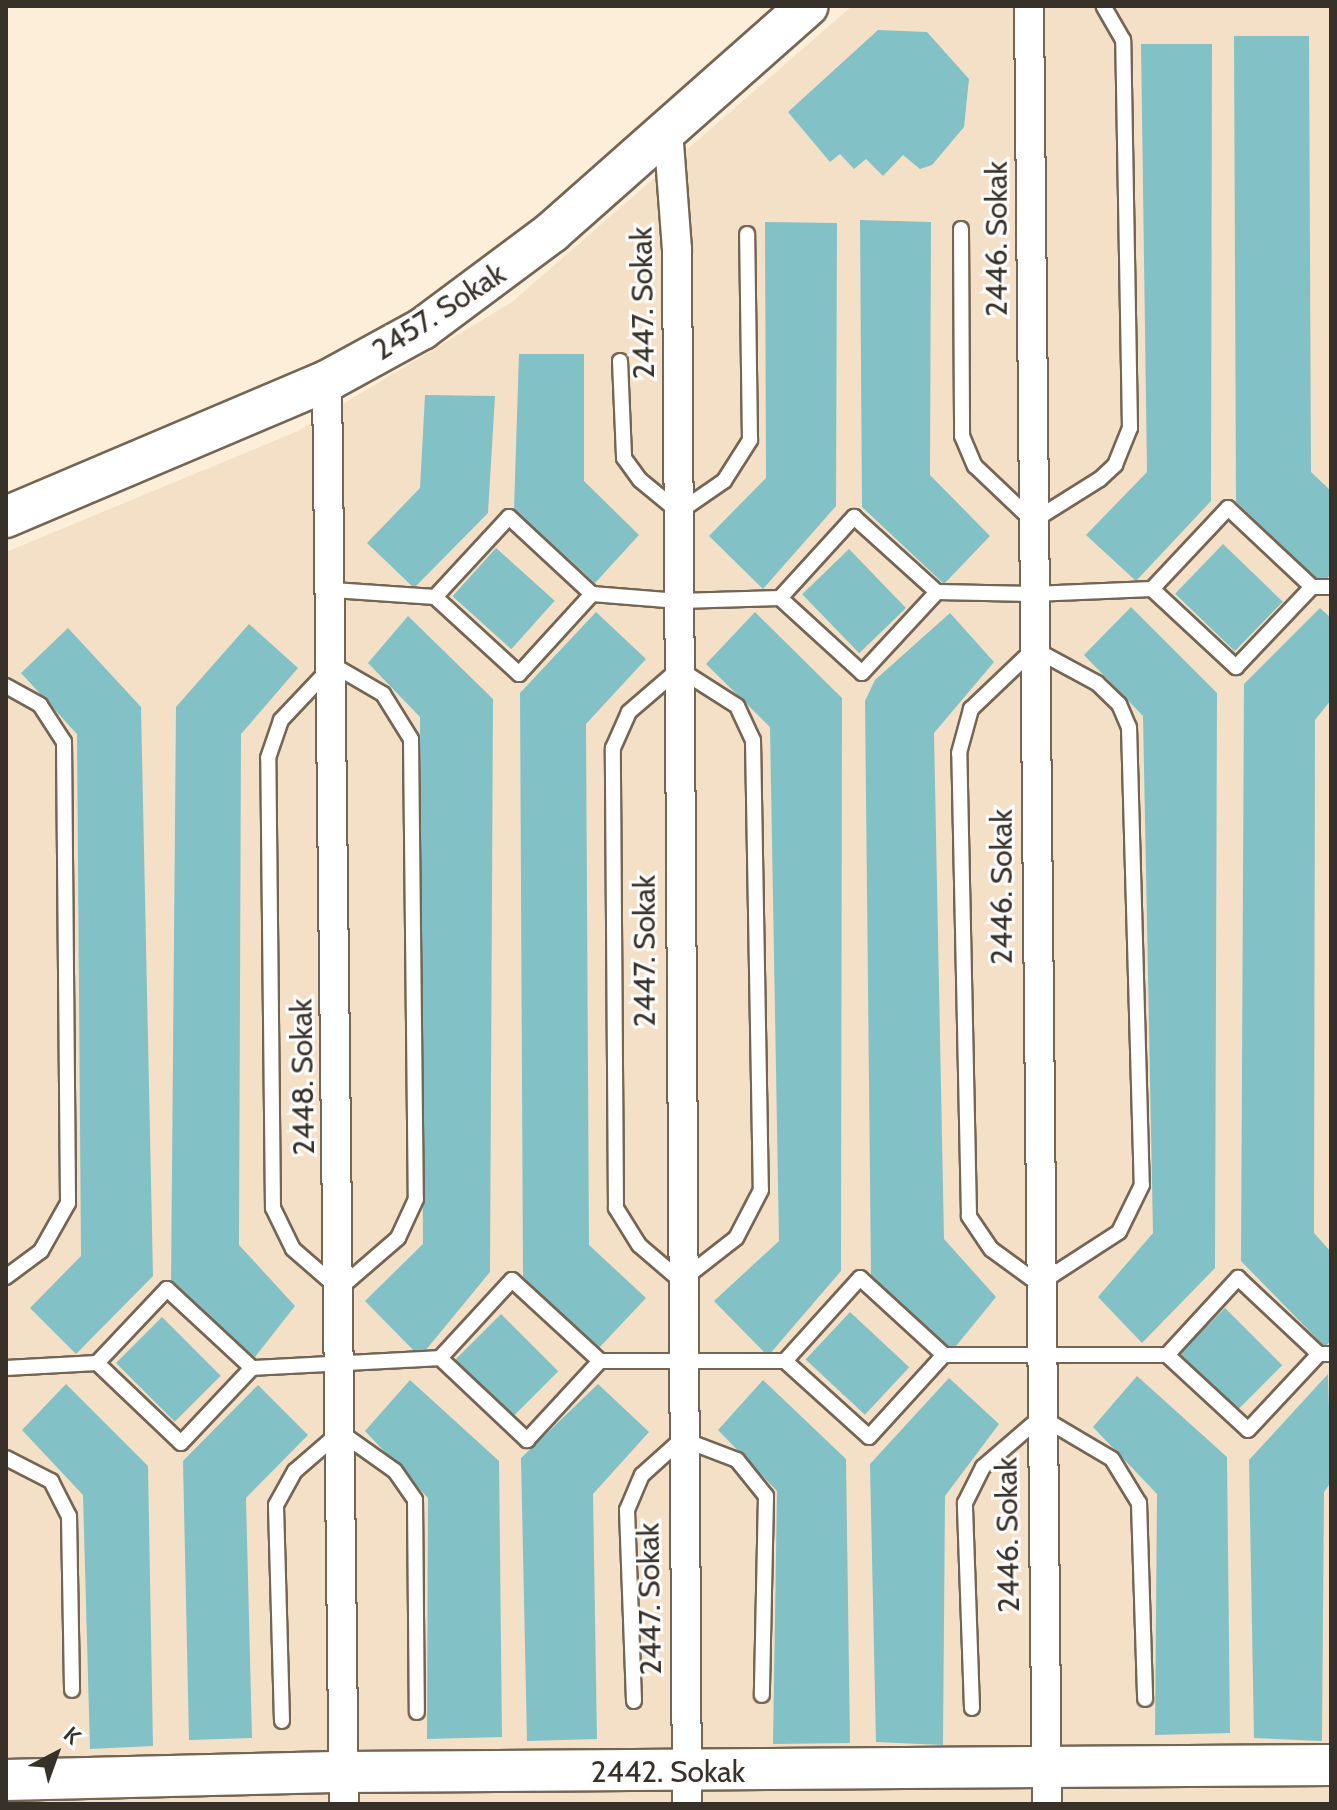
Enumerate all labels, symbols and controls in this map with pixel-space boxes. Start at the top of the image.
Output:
street label: 2446. Sokak [979,161,1015,317]
street label: 2447. Sokak [624,226,662,380]
street label: 2457. Sokak [366,256,512,368]
street label: 2446. Sokak [984,809,1020,965]
street label: 2447. Sokak [627,875,663,1027]
street label: 2448. Sokak [284,998,322,1156]
street label: 2446. Sokak [989,1457,1027,1613]
street label: 2447. Sokak [631,1522,669,1676]
north arrow [16,1714,96,1794]
text: K [58,1721,86,1750]
street label: 2442. Sokak [591,1754,745,1790]

